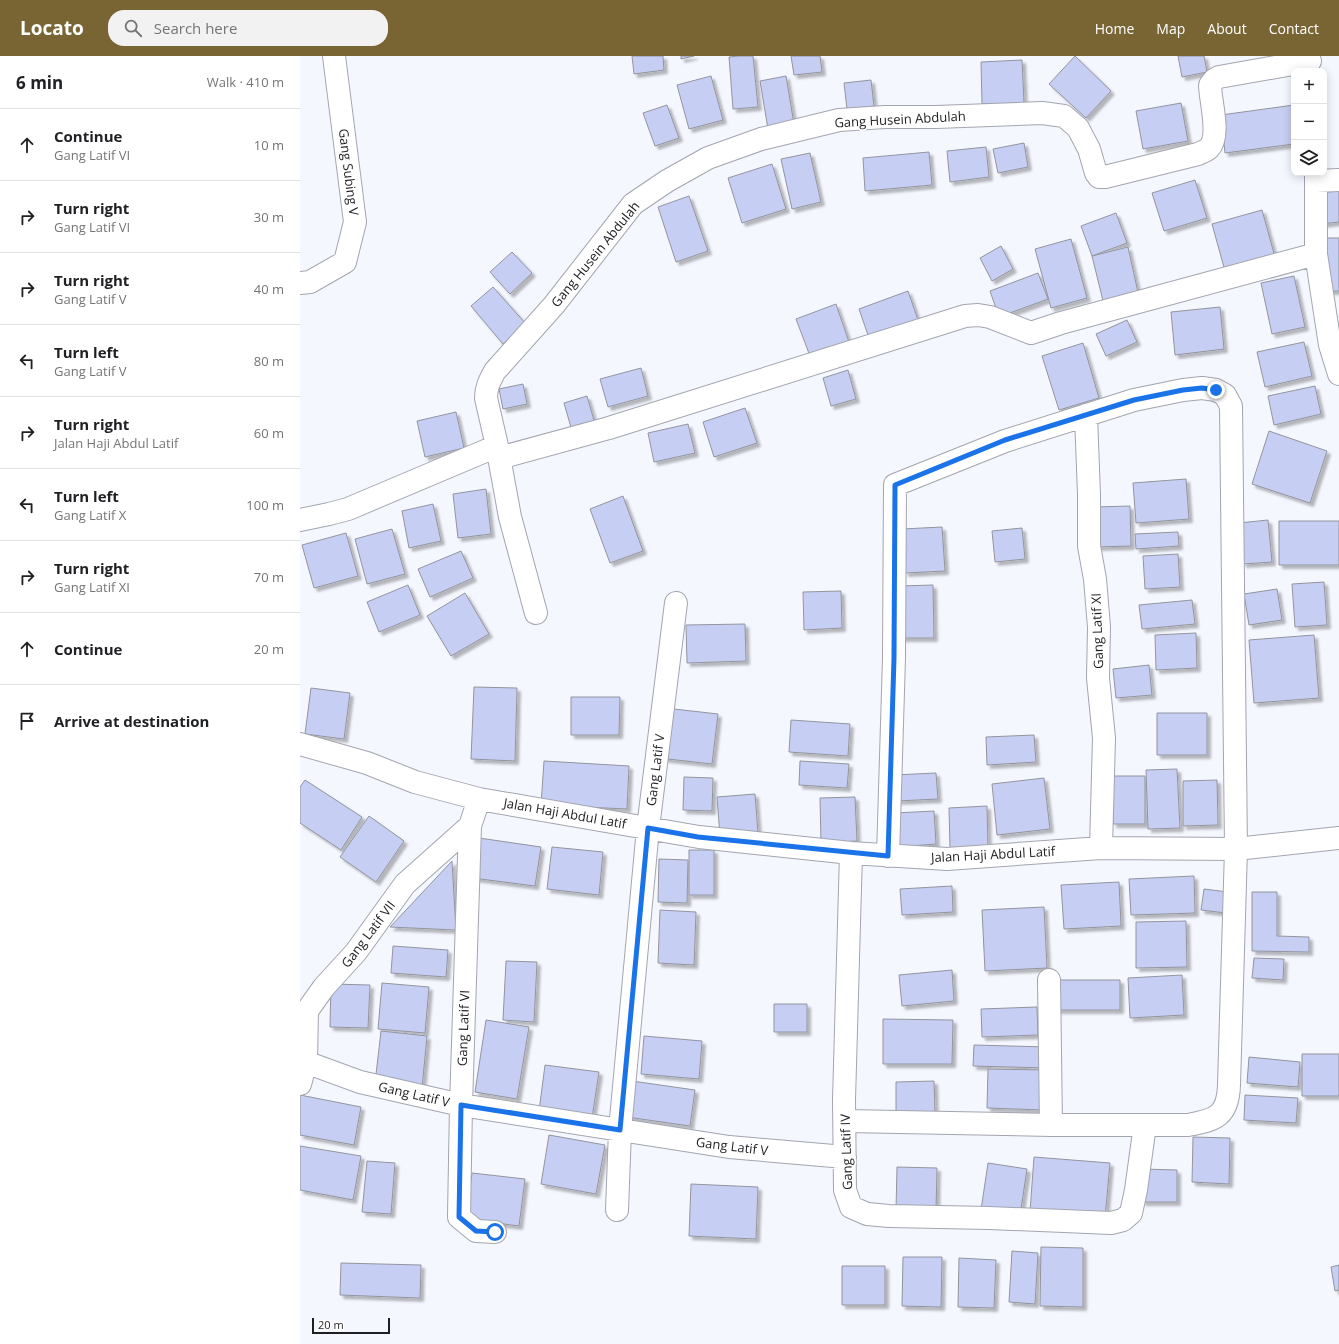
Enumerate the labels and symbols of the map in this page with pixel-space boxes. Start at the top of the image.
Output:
street label: Gang Husein Abdulah [834,107,966,131]
street label: Gang Subing V [335,127,363,217]
street label: Gang Husein Abdulah [547,197,643,311]
route end [1207,381,1225,399]
street label: Gang Latif XI [1087,593,1107,669]
street label: Gang Latif V [642,733,668,807]
street label: Jalan Haji Abdul Latif [500,793,628,833]
street label: Jalan Haji Abdul Latif [928,842,1056,866]
street label: Gang Latif VII [337,897,399,971]
street label: Gang Latif VI [453,990,473,1066]
street label: Gang Latif V [377,1077,452,1111]
street label: Gang Latif IV [836,1113,856,1190]
street label: Gang Latif V [695,1133,769,1159]
route start [486,1223,504,1241]
scale bar [312,1316,390,1335]

